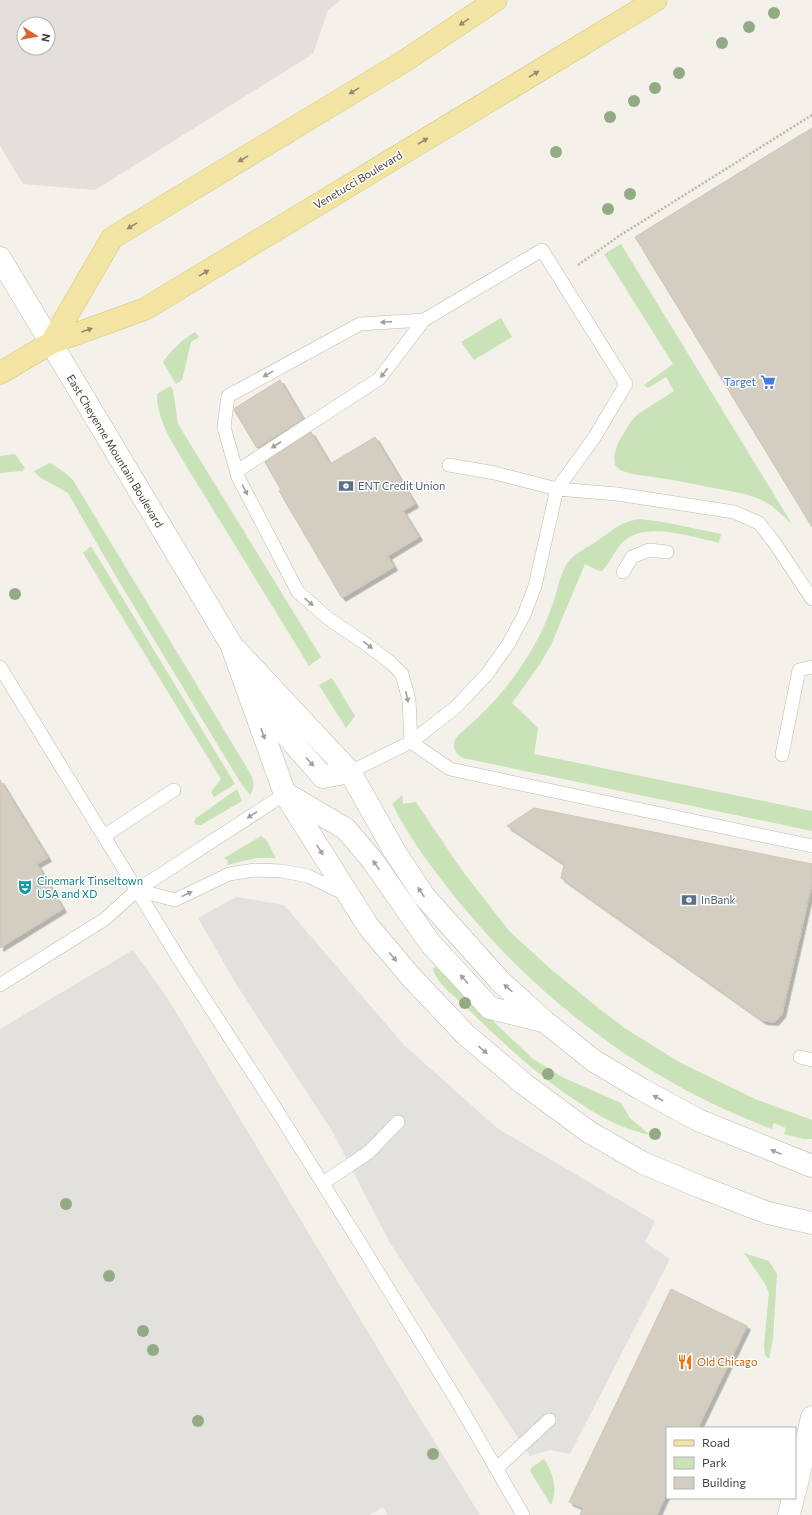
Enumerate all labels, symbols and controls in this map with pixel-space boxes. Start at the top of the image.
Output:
north arrow [16,16,56,56]
one-way arrow [458,18,469,25]
text: N [39,33,53,43]
one-way arrow [528,70,540,77]
one-way arrow [348,88,360,95]
one-way arrow [417,137,429,144]
street label: Venetucci Boulevard [311,148,404,211]
one-way arrow [237,155,249,162]
one-way arrow [126,223,138,230]
one-way arrow [198,270,210,277]
one-way arrow [379,319,392,325]
one-way arrow [82,326,94,332]
one-way arrow [379,367,388,378]
one-way arrow [263,370,274,377]
street label: East Cheyenne Mountain Boulevard [64,372,166,530]
supermarket icon: Target [759,373,777,391]
place label: Target [724,375,756,388]
one-way arrow [271,441,281,449]
bank icon: ENT Credit Union [337,477,355,495]
place label: ENT Credit Union [358,479,445,492]
one-way arrow [242,484,248,496]
one-way arrow [304,597,314,607]
one-way arrow [363,641,373,649]
one-way arrow [405,690,411,703]
one-way arrow [260,728,266,740]
one-way arrow [305,757,315,767]
one-way arrow [247,811,258,819]
one-way arrow [316,845,324,855]
one-way arrow [372,860,380,871]
place label: Cinemark Tinseltown USA and XD [37,874,143,900]
theatre icon: Cinemark Tinseltown USA and XD [16,878,34,896]
one-way arrow [417,887,425,897]
one-way arrow [181,891,193,897]
bank icon: InBank [680,891,698,909]
place label: InBank [701,893,736,906]
one-way arrow [389,951,398,962]
one-way arrow [459,974,468,985]
one-way arrow [503,984,514,993]
one-way arrow [479,1045,488,1054]
one-way arrow [652,1095,663,1102]
one-way arrow [769,1149,781,1155]
restaurant icon: Old Chicago [676,1353,694,1371]
place label: Old Chicago [697,1355,758,1368]
legend [666,1427,796,1499]
text: Road [702,1435,730,1449]
text: Park [702,1455,728,1469]
text: Building [702,1475,746,1489]

